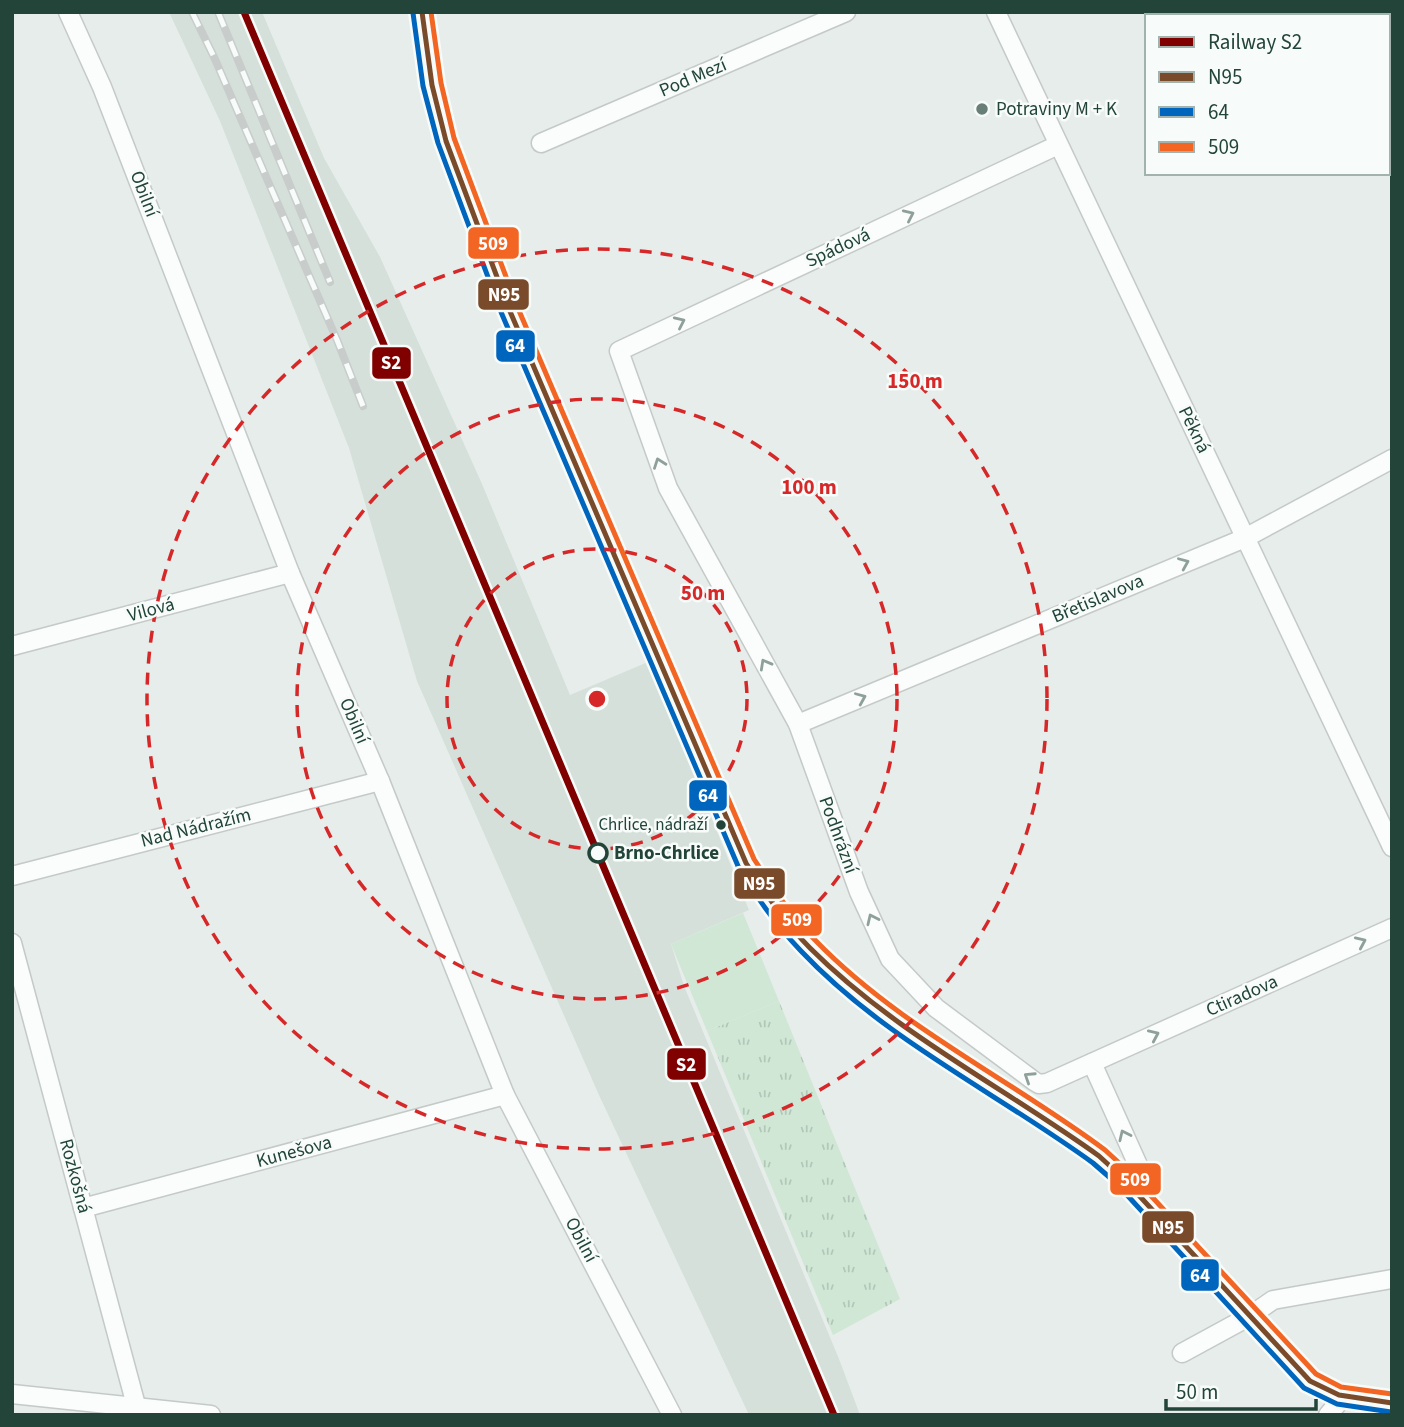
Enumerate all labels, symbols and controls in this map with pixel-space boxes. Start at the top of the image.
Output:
legend [1145,14,1390,175]
text: Railway S2 [1208,27,1302,57]
street label: Pod Mezí [655,51,732,104]
text: N95 [1208,62,1242,92]
place label: Potraviny M + K [996,96,1117,123]
text: 64 [1208,97,1229,127]
marker: Potraviny M + K [974,101,990,117]
text: 509 [1208,132,1239,162]
street label: Obilní [123,167,166,222]
one-way arrow [902,209,914,223]
street label: Spádová [801,221,875,275]
line badge: 509 [467,226,520,260]
text: 509 [478,231,508,258]
line badge: N95 [477,278,530,311]
text: N95 [488,282,520,309]
one-way arrow [673,316,686,330]
line badge: 64 [495,329,536,363]
text: 64 [505,333,525,360]
line badge: S2 [371,346,412,380]
text: S2 [381,350,401,377]
text: 150 m [887,366,943,396]
street label: Pěkná [1171,402,1217,458]
one-way arrow [653,458,667,470]
text: 100 m [781,472,837,502]
one-way arrow [1177,558,1189,572]
street label: Břetislavova [1048,568,1148,630]
text: 50 m [681,578,725,608]
street label: Vilová [125,591,177,629]
one-way arrow [760,659,773,672]
centre of rings [585,687,609,711]
one-way arrow [854,692,866,706]
street label: Obilní [332,694,376,749]
line badge: 64 [688,779,728,812]
text: 64 [698,783,718,810]
street label: Podhrázní [812,793,865,879]
street label: Nad Nádražím [138,801,254,855]
place label: Chrlice, nádraží [598,813,709,837]
marker: Chrlice, nádraží [714,818,728,832]
place label: Brno-Chrlice [614,840,719,867]
marker: Brno-Chrlice [588,843,608,863]
line badge: N95 [733,867,786,900]
text: N95 [743,871,775,898]
line badge: 509 [770,903,823,937]
text: 509 [782,907,812,934]
one-way arrow [866,914,880,926]
one-way arrow [1354,936,1366,950]
street label: Ctiradova [1202,968,1282,1024]
one-way arrow [1147,1029,1159,1043]
line badge: S2 [666,1047,707,1081]
text: S2 [676,1052,696,1079]
one-way arrow [1024,1073,1037,1086]
street label: Kunešova [253,1129,335,1175]
one-way arrow [1118,1130,1132,1142]
street label: Rozkošná [52,1136,98,1216]
line badge: 509 [1109,1162,1162,1196]
text: 509 [1120,1167,1150,1194]
line badge: N95 [1141,1210,1195,1244]
street label: Obilní [558,1213,605,1269]
text: N95 [1152,1215,1184,1242]
line badge: 64 [1180,1258,1220,1292]
text: 64 [1190,1263,1210,1290]
scale bar [1166,1368,1316,1412]
text: 50 m [1176,1377,1218,1407]

